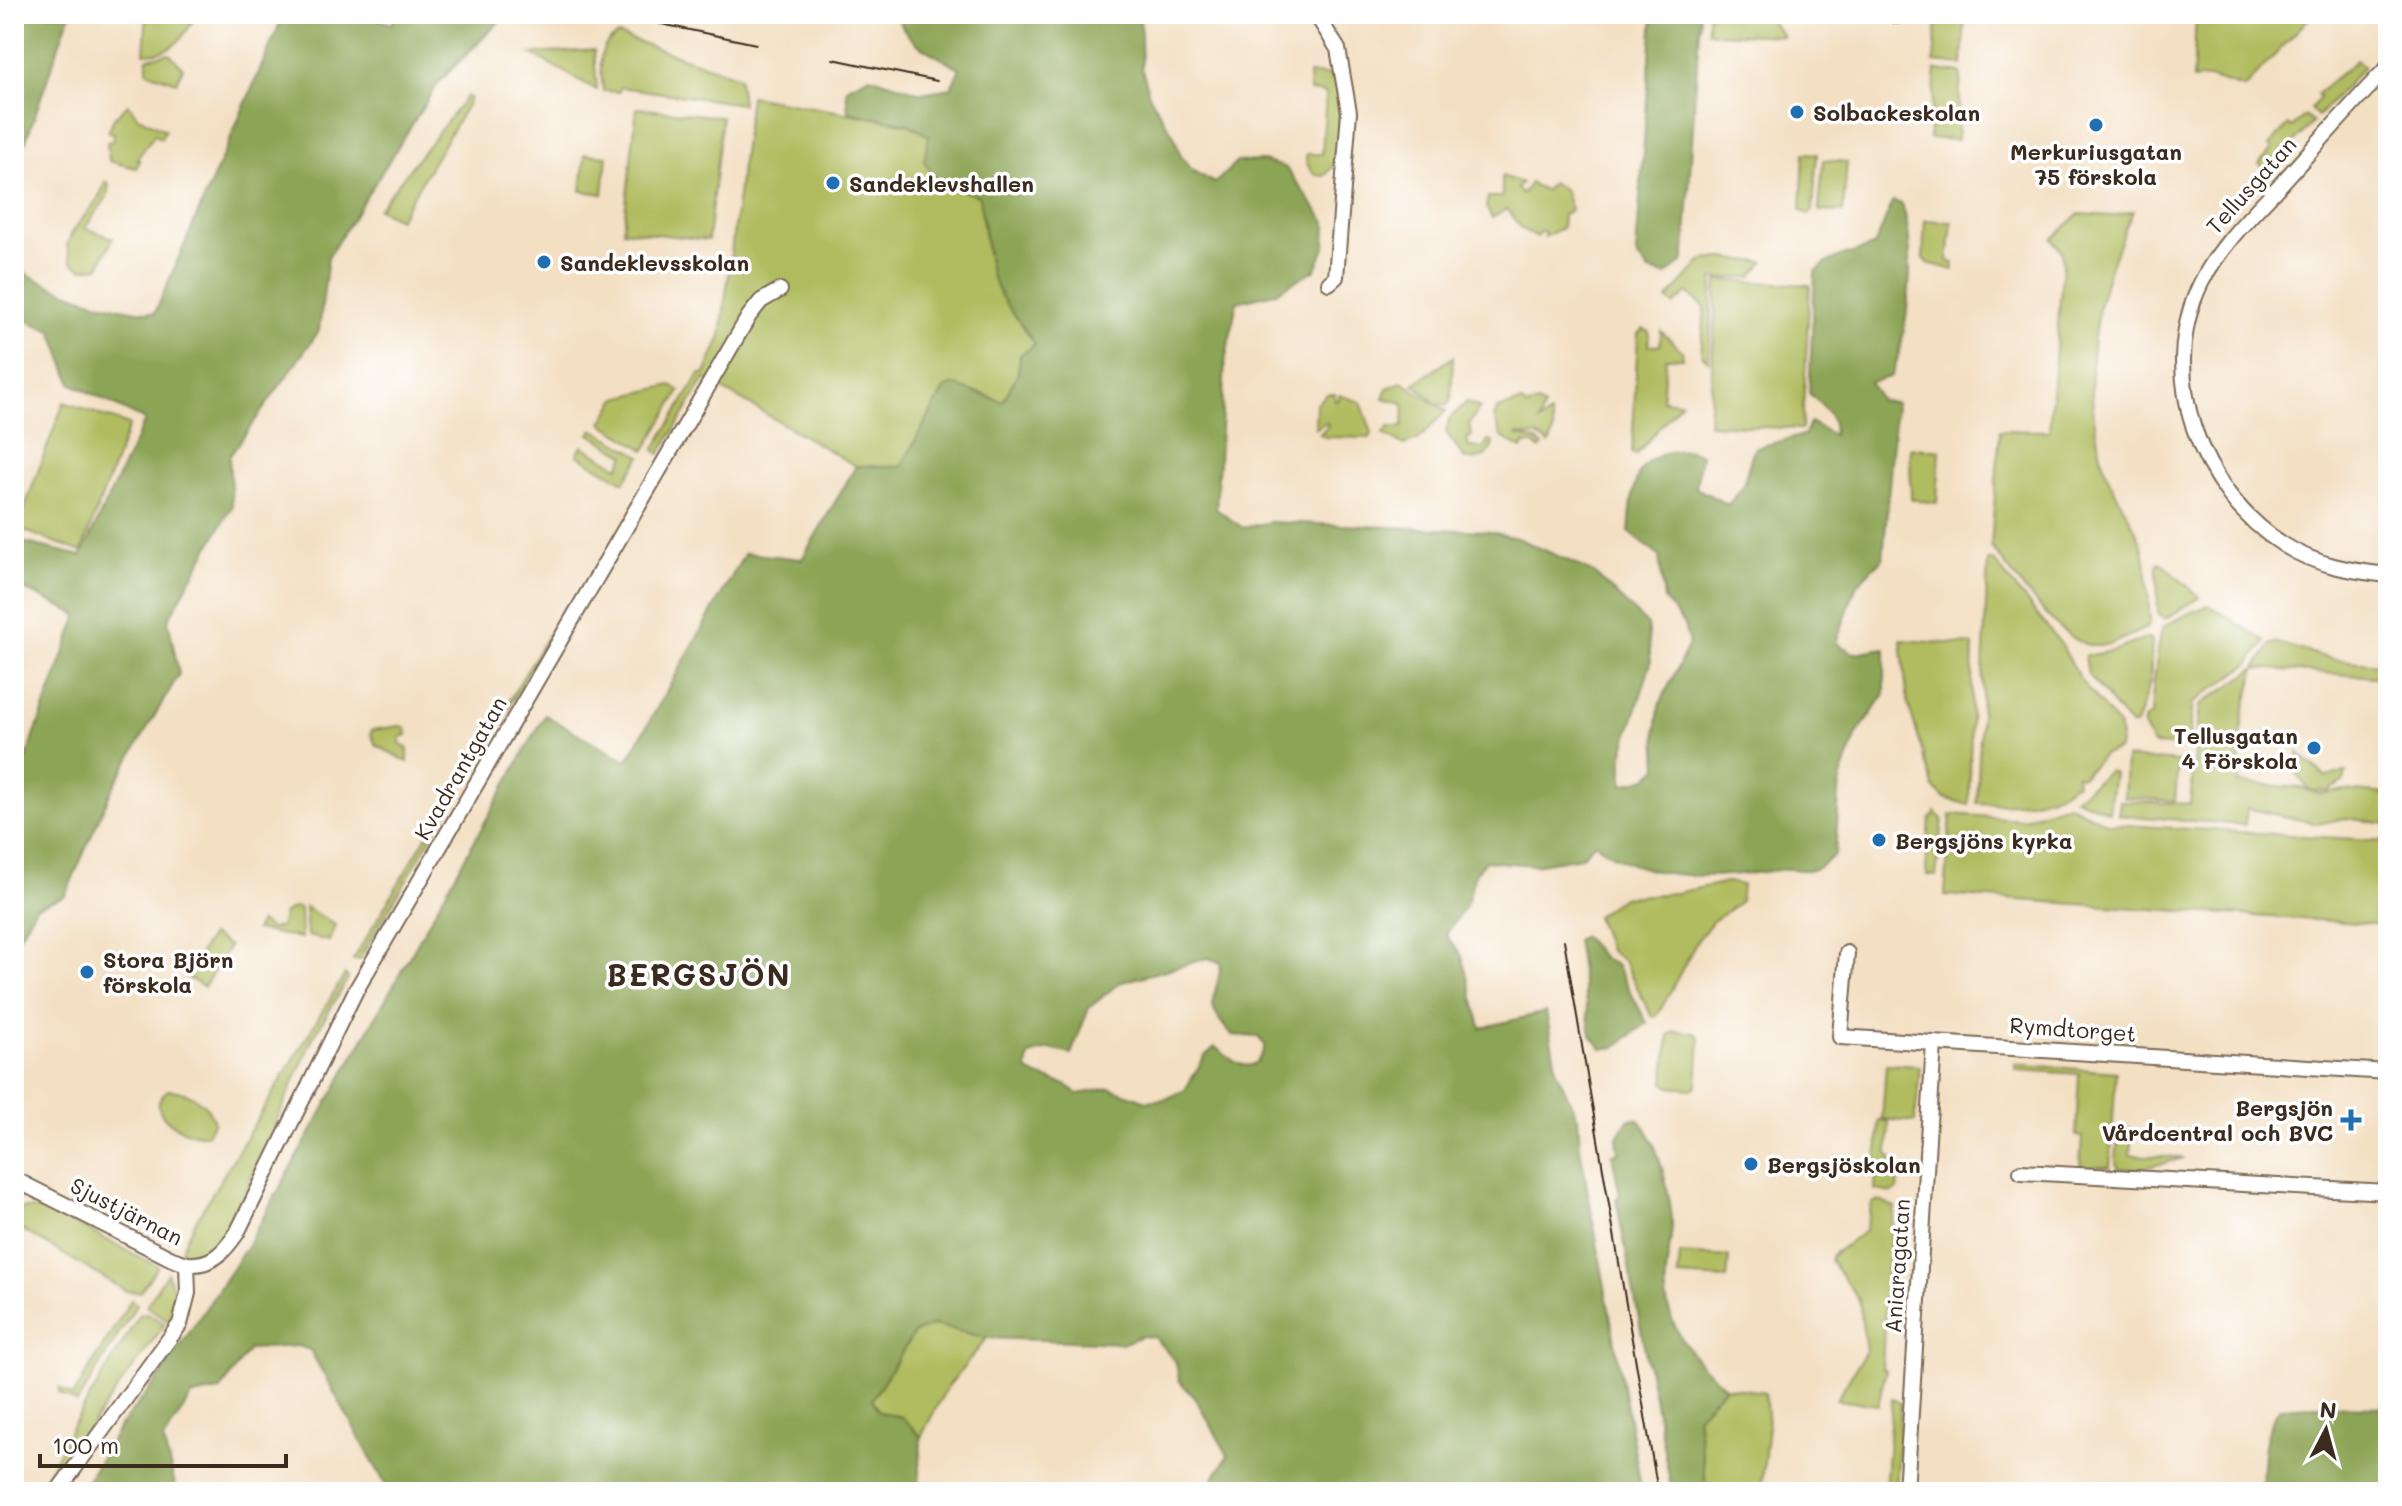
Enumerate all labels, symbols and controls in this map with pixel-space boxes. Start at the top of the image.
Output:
place label: Solbackeskolan [1813,98,1980,127]
marker: Solbackeskolan [1788,103,1806,121]
marker: Merkuriusgatan 75 förskola [2087,116,2105,134]
street label: Tellusgatan [2200,130,2302,240]
place label: Merkuriusgatan 75 förskola [2010,137,2182,191]
place label: Sandeklevshallen [849,169,1034,198]
marker: Sandeklevshallen [824,174,842,192]
place label: Sandeklevsskolan [560,248,749,277]
marker: Sandeklevsskolan [535,253,553,271]
street label: Kvadrantgatan [407,691,513,845]
place label: Tellusgatan 4 Förskola [2174,721,2298,775]
marker: Tellusgatan 4 Förskola [2305,739,2323,757]
place label: Bergsjöns kyrka [1895,826,2072,855]
marker: Bergsjöns kyrka [1870,831,1888,849]
place label: Stora Björn förskola [103,945,233,999]
district label: BERGSJÖN [607,954,791,994]
marker: Stora Björn förskola [78,963,96,981]
street label: Rymdtorget [2009,1010,2137,1048]
place label: Bergsjön Vårdcentral och BVC [2102,1093,2333,1147]
marker: Bergsjön Vårdcentral och BVC [2340,1109,2362,1131]
place label: Bergsjöskolan [1767,1150,1921,1179]
marker: Bergsjöskolan [1742,1155,1760,1173]
street label: Sjustjärnan [66,1170,188,1252]
street label: Aniaragatan [1878,1198,1916,1334]
north arrow [2286,1390,2366,1470]
text: N [2318,1394,2338,1425]
scale bar [40,1418,286,1468]
text: 100 m [52,1429,119,1460]

